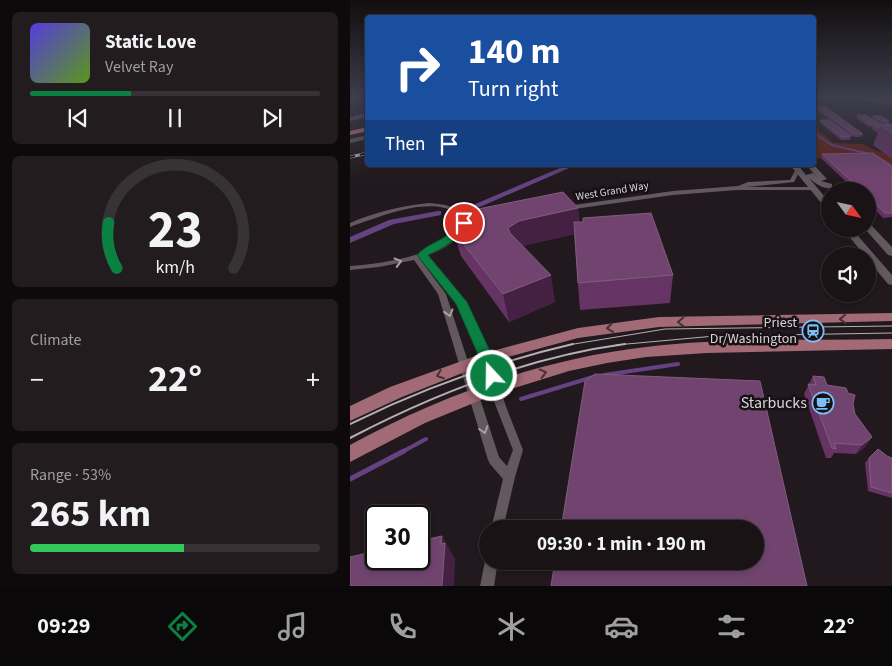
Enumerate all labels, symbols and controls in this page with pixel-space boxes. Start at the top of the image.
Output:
text: 140 m [468,27,560,77]
text: Static Love [105,29,196,56]
icon: right [385,35,450,100]
text: Velvet Ray [105,56,173,78]
text: Turn right [468,73,558,105]
icon: previous [64,104,92,132]
icon: pause [161,104,189,132]
icon: next [258,104,286,132]
icon: arrive [435,130,463,158]
text: Then [385,131,425,158]
street label: West Grand Way [574,178,650,204]
north arrow [821,182,876,238]
map controls [821,182,876,302]
text: 23 [148,194,202,268]
pin [443,202,485,244]
icon: arrive [450,209,478,237]
button: sound [821,247,876,302]
text: km/h [155,255,195,280]
one-way arrow [394,257,403,268]
one-way arrow [443,309,453,317]
place label: Priest Dr/Washington [710,313,797,349]
one-way arrow [839,313,847,324]
one-way arrow [677,316,685,327]
station icon: Priest Dr/Washington [801,319,825,343]
one-way arrow [606,322,614,333]
text: Climate [30,329,81,351]
position arrow [465,349,517,401]
text: 22° [148,352,202,406]
text: − [30,360,44,400]
text: + [306,360,320,400]
one-way arrow [436,369,445,379]
one-way arrow [538,369,546,379]
cafe icon: Starbucks [811,391,835,415]
place label: Starbucks [741,392,807,414]
one-way arrow [478,425,488,433]
text: Range · 53% [30,464,111,486]
text: 265 km [30,487,151,541]
speed limit sign: 30 [365,505,430,570]
text: 09:30 · 1 min · 190 m [537,531,706,558]
icon: directions [165,609,200,644]
icon: music [275,609,310,644]
icon: phone [385,609,420,644]
icon: climate [494,609,529,644]
icon: car [604,609,639,644]
icon: filters [714,609,749,644]
text: 09:29 [37,610,90,642]
text: 22° [823,610,855,642]

